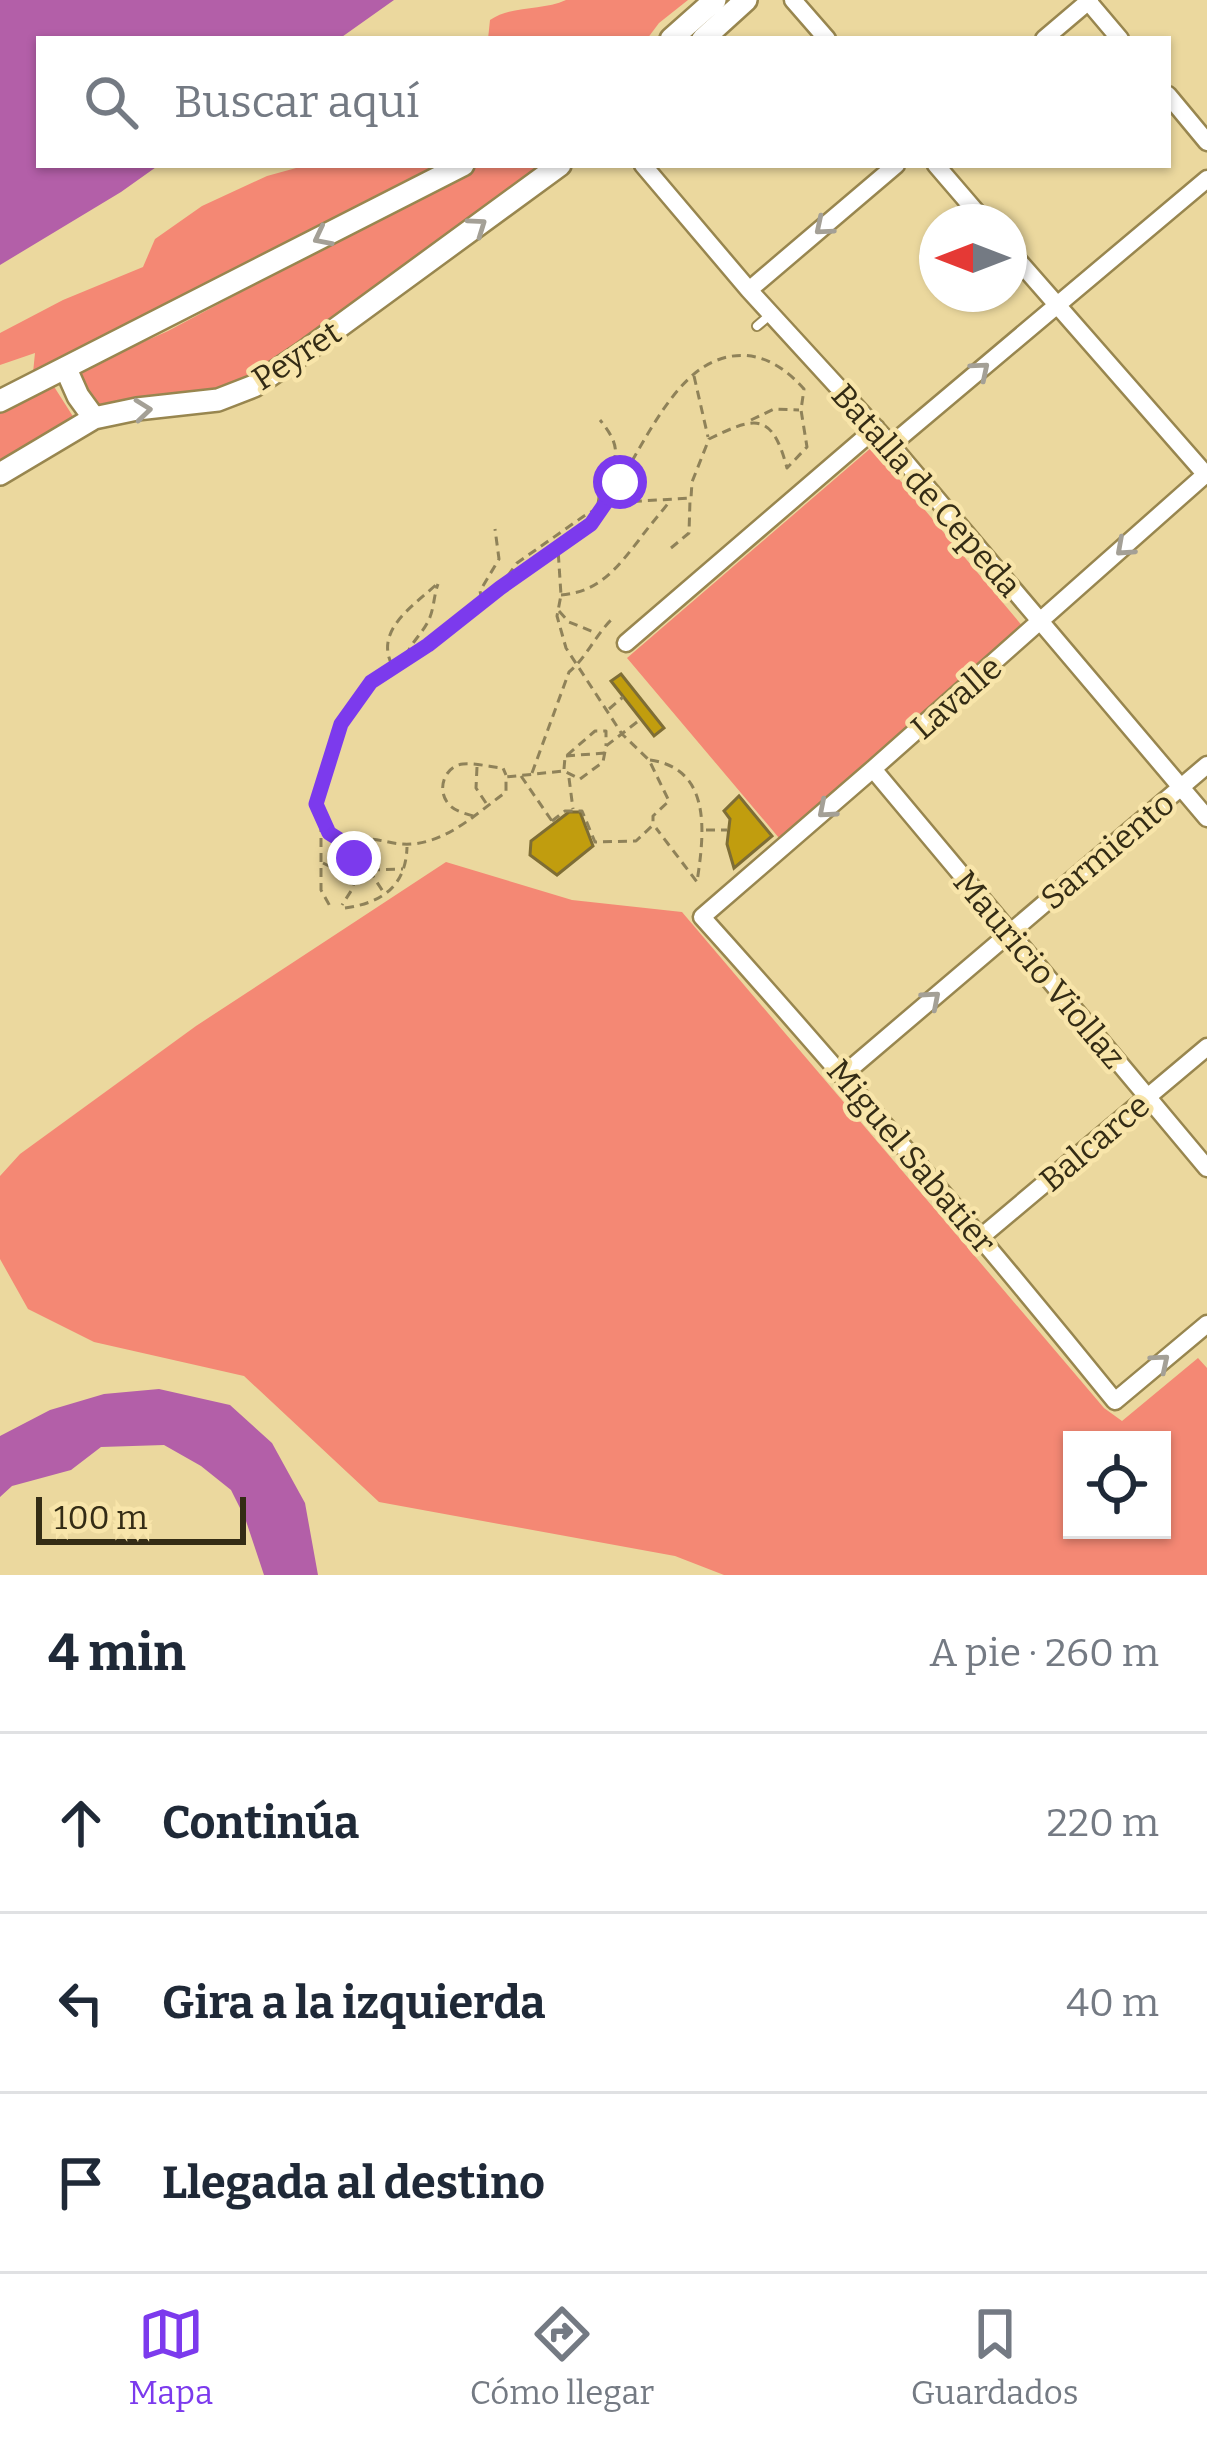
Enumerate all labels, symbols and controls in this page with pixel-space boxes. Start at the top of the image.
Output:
search box [36,36,1171,168]
icon: search [78,69,144,135]
text: Buscar aquí [174,75,419,129]
north arrow [919,204,1027,312]
one-way arrow [815,213,837,235]
one-way arrow [465,218,487,240]
one-way arrow [312,223,334,246]
street label: Peyret [245,312,348,399]
one-way arrow [967,362,989,384]
street label: Batalla de Cepeda [823,376,1030,605]
one-way arrow [133,397,153,423]
route start [593,455,647,509]
one-way arrow [1116,534,1137,555]
street label: Lavalle [903,648,1010,748]
street label: Sarmiento [1033,783,1183,918]
one-way arrow [818,796,840,817]
route end [327,831,381,885]
street label: Mauricio Viollaz [945,863,1134,1077]
one-way arrow [918,992,940,1013]
street label: Miguel Sabatier [818,1051,1004,1262]
street label: Balcarce [1032,1085,1158,1200]
one-way arrow [1147,1355,1169,1377]
map controls [1063,1431,1171,1539]
button: locate [1063,1431,1171,1539]
scale bar [36,1491,246,1544]
text: 100 m [54,1498,148,1538]
text: 4 min [48,1622,186,1684]
text: A pie · 260 m [929,1630,1159,1676]
icon: ahead [48,1790,114,1856]
text: Continúa [162,1796,359,1850]
text: 220 m [1047,1800,1159,1846]
icon: left [48,1970,114,2036]
text: Gira a la izquierda [162,1976,546,2030]
text: 40 m [1066,1980,1159,2026]
icon: arrive [48,2150,114,2216]
text: Llegada al destino [162,2156,545,2210]
tab: Mapa [128,2301,213,2413]
tab: Cómo llegar [470,2301,654,2413]
tab: Guardados [911,2301,1079,2413]

